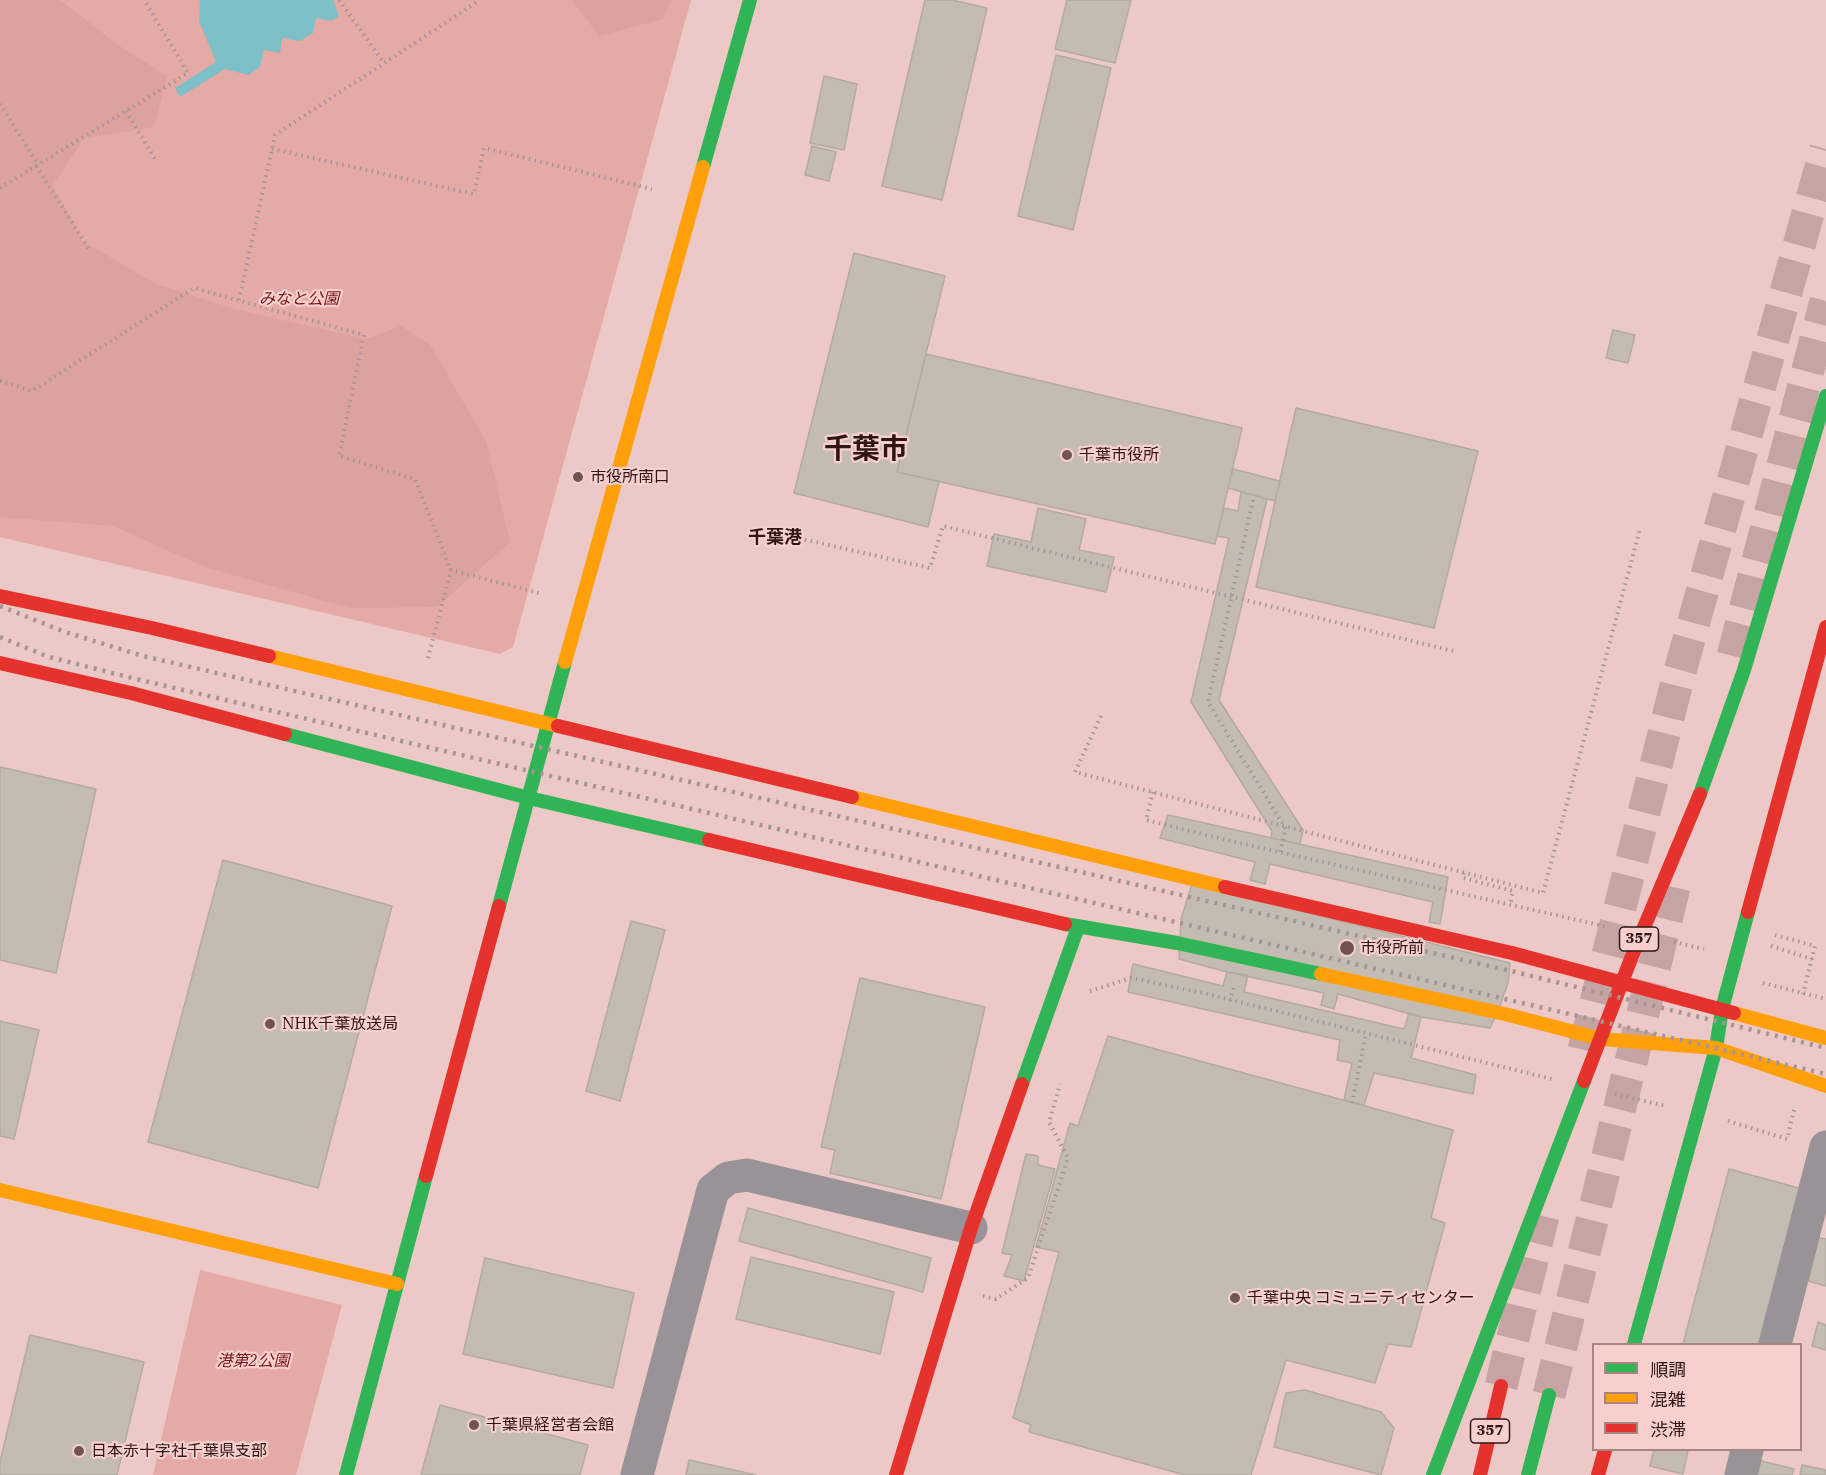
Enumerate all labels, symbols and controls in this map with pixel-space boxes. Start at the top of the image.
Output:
park label: みなと公園 [259,289,339,309]
district label: 千葉市 [824,433,908,467]
place label: 千葉市役所 [1079,445,1159,465]
marker: 千葉市役所 [1060,448,1074,462]
place label: 市役所南口 [590,467,670,487]
marker: 市役所南口 [571,470,585,484]
district label: 千葉港 [748,527,802,549]
road number: 357 [1620,927,1658,951]
place label: 市役所前 [1360,938,1424,958]
marker: 市役所前 [1338,939,1356,957]
place label: NHK千葉放送局 [282,1014,398,1034]
marker: NHK千葉放送局 [263,1017,277,1031]
place label: 千葉中央 コミュニティセンター [1247,1288,1475,1308]
marker: 千葉中央 コミュニティセンター [1228,1291,1242,1305]
legend [1592,1343,1802,1451]
park label: 港第2公園 [217,1351,289,1371]
text: 順調 [1650,1358,1686,1381]
text: 混雑 [1650,1388,1686,1411]
place label: 千葉県経営者会館 [486,1415,614,1435]
marker: 千葉県経営者会館 [467,1418,481,1432]
text: 渋滞 [1650,1418,1686,1441]
road number: 357 [1470,1419,1510,1443]
place label: 日本赤十字社千葉県支部 [91,1441,267,1461]
marker: 日本赤十字社千葉県支部 [72,1444,86,1458]

